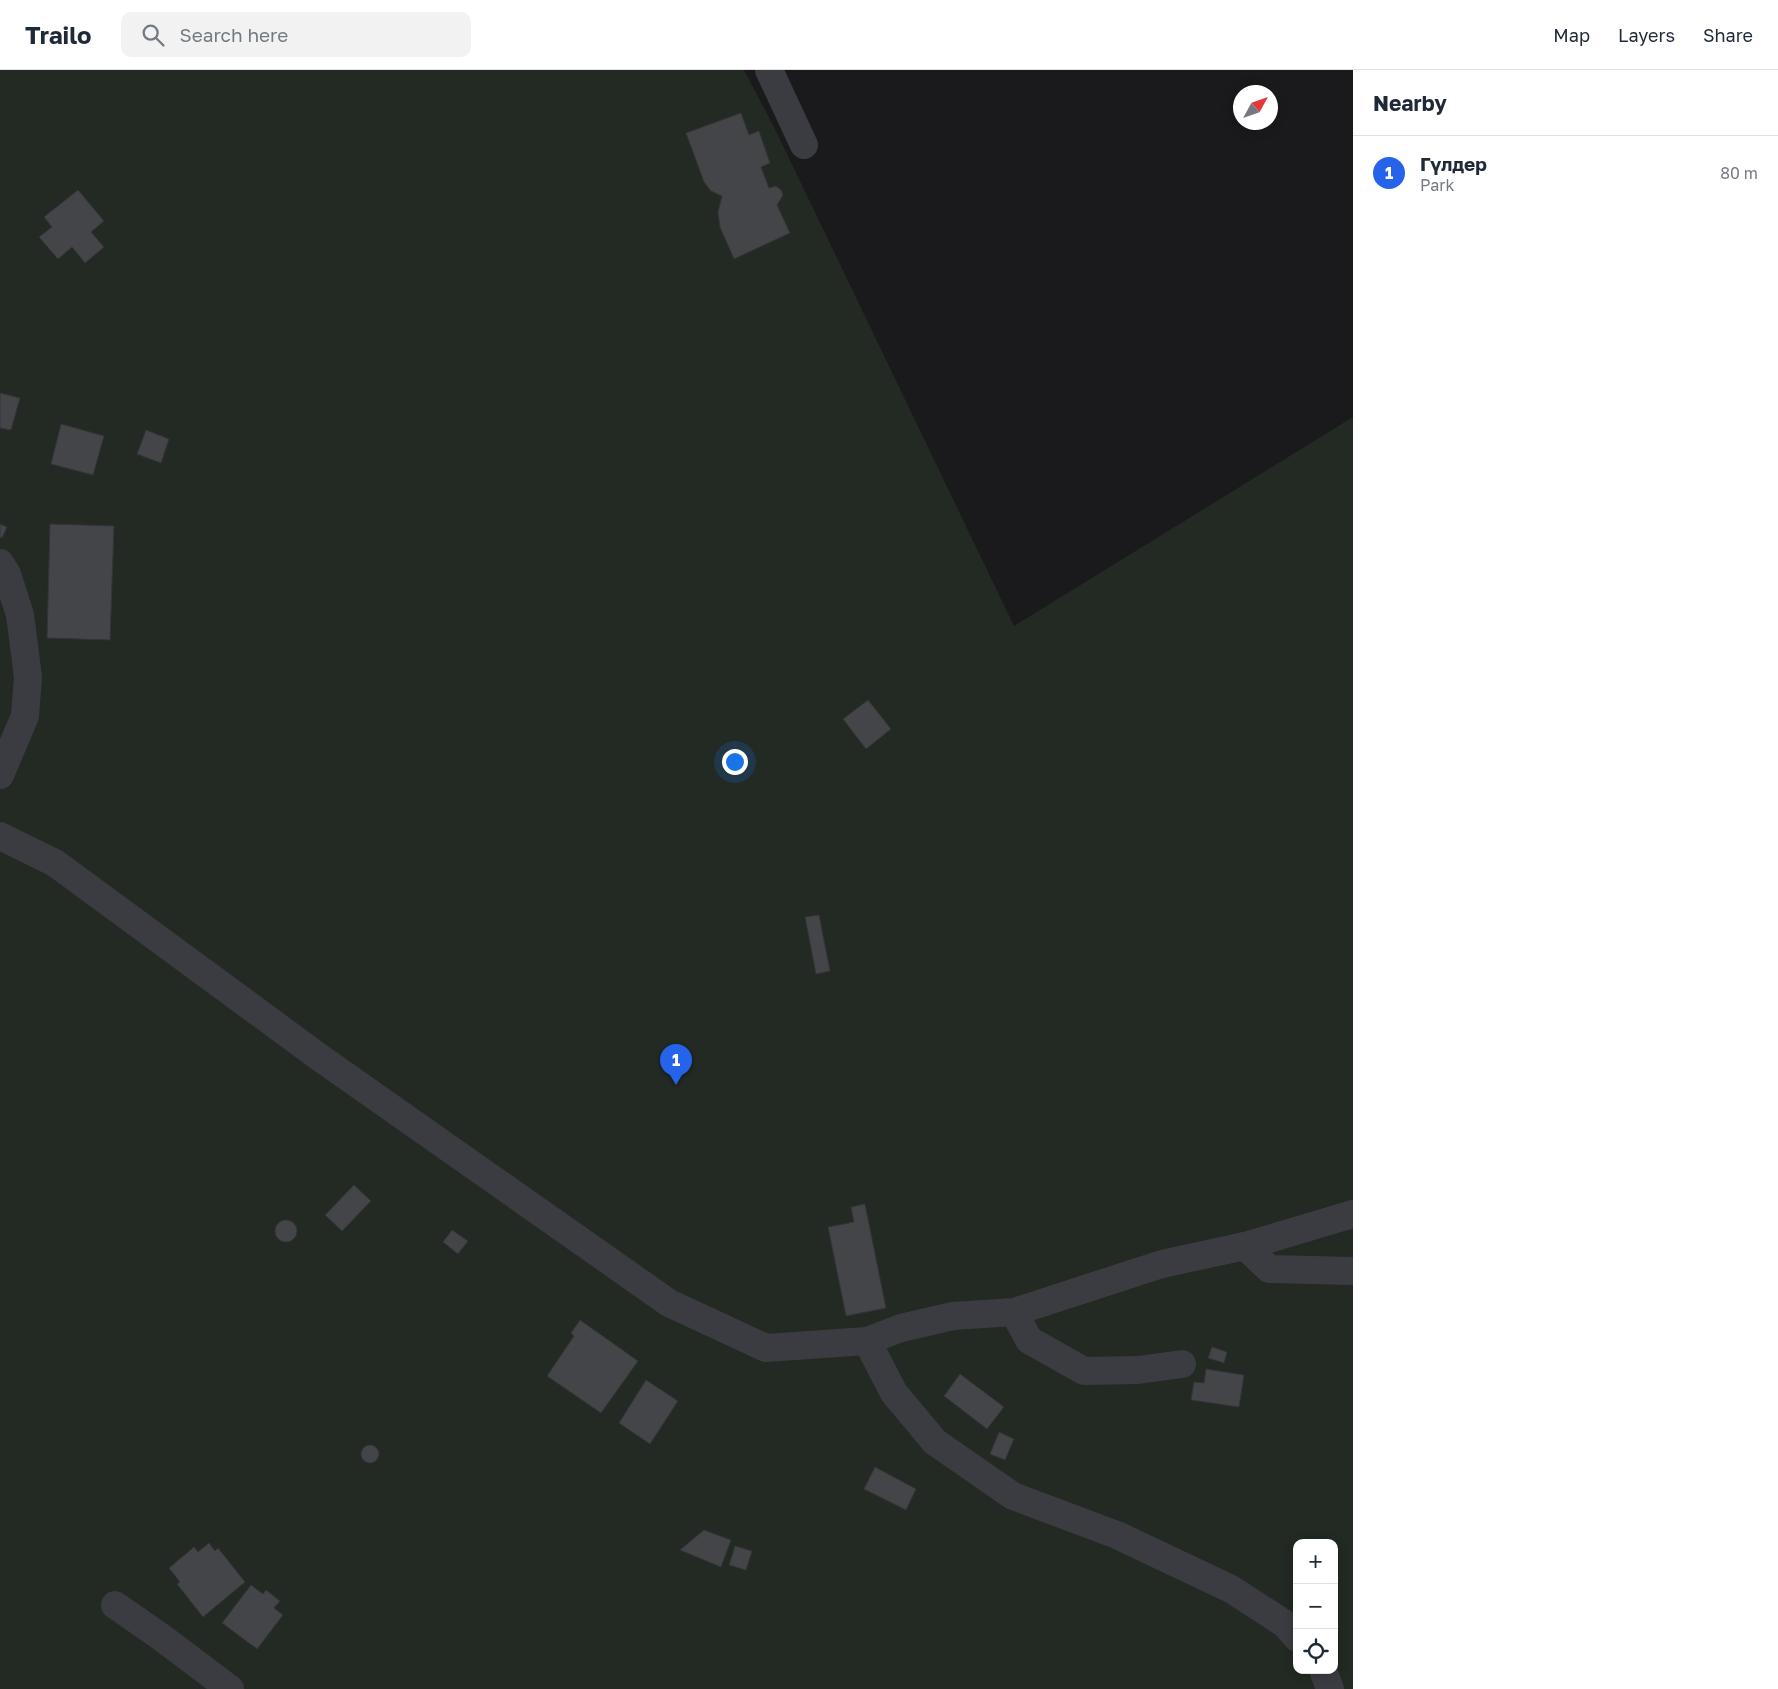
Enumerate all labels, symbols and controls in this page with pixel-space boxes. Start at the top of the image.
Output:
search box [121,12,471,57]
text: Trailo [25,20,91,49]
icon: search [139,21,167,49]
text: Search here [179,23,288,46]
text: Map [1553,24,1590,46]
text: Layers [1618,24,1675,46]
text: Share [1703,24,1753,46]
north arrow [1233,85,1278,130]
text: Nearby [1373,90,1447,116]
text: Гүлдер [1420,152,1487,175]
text: 1 [1385,163,1393,183]
text: 80 m [1720,163,1758,183]
text: Park [1420,175,1455,195]
your location [722,749,748,775]
pin: 1 [660,1044,692,1085]
map controls [1293,1539,1338,1674]
button: + [1293,1539,1338,1584]
button: − [1293,1584,1338,1629]
button: locate [1293,1629,1338,1674]

